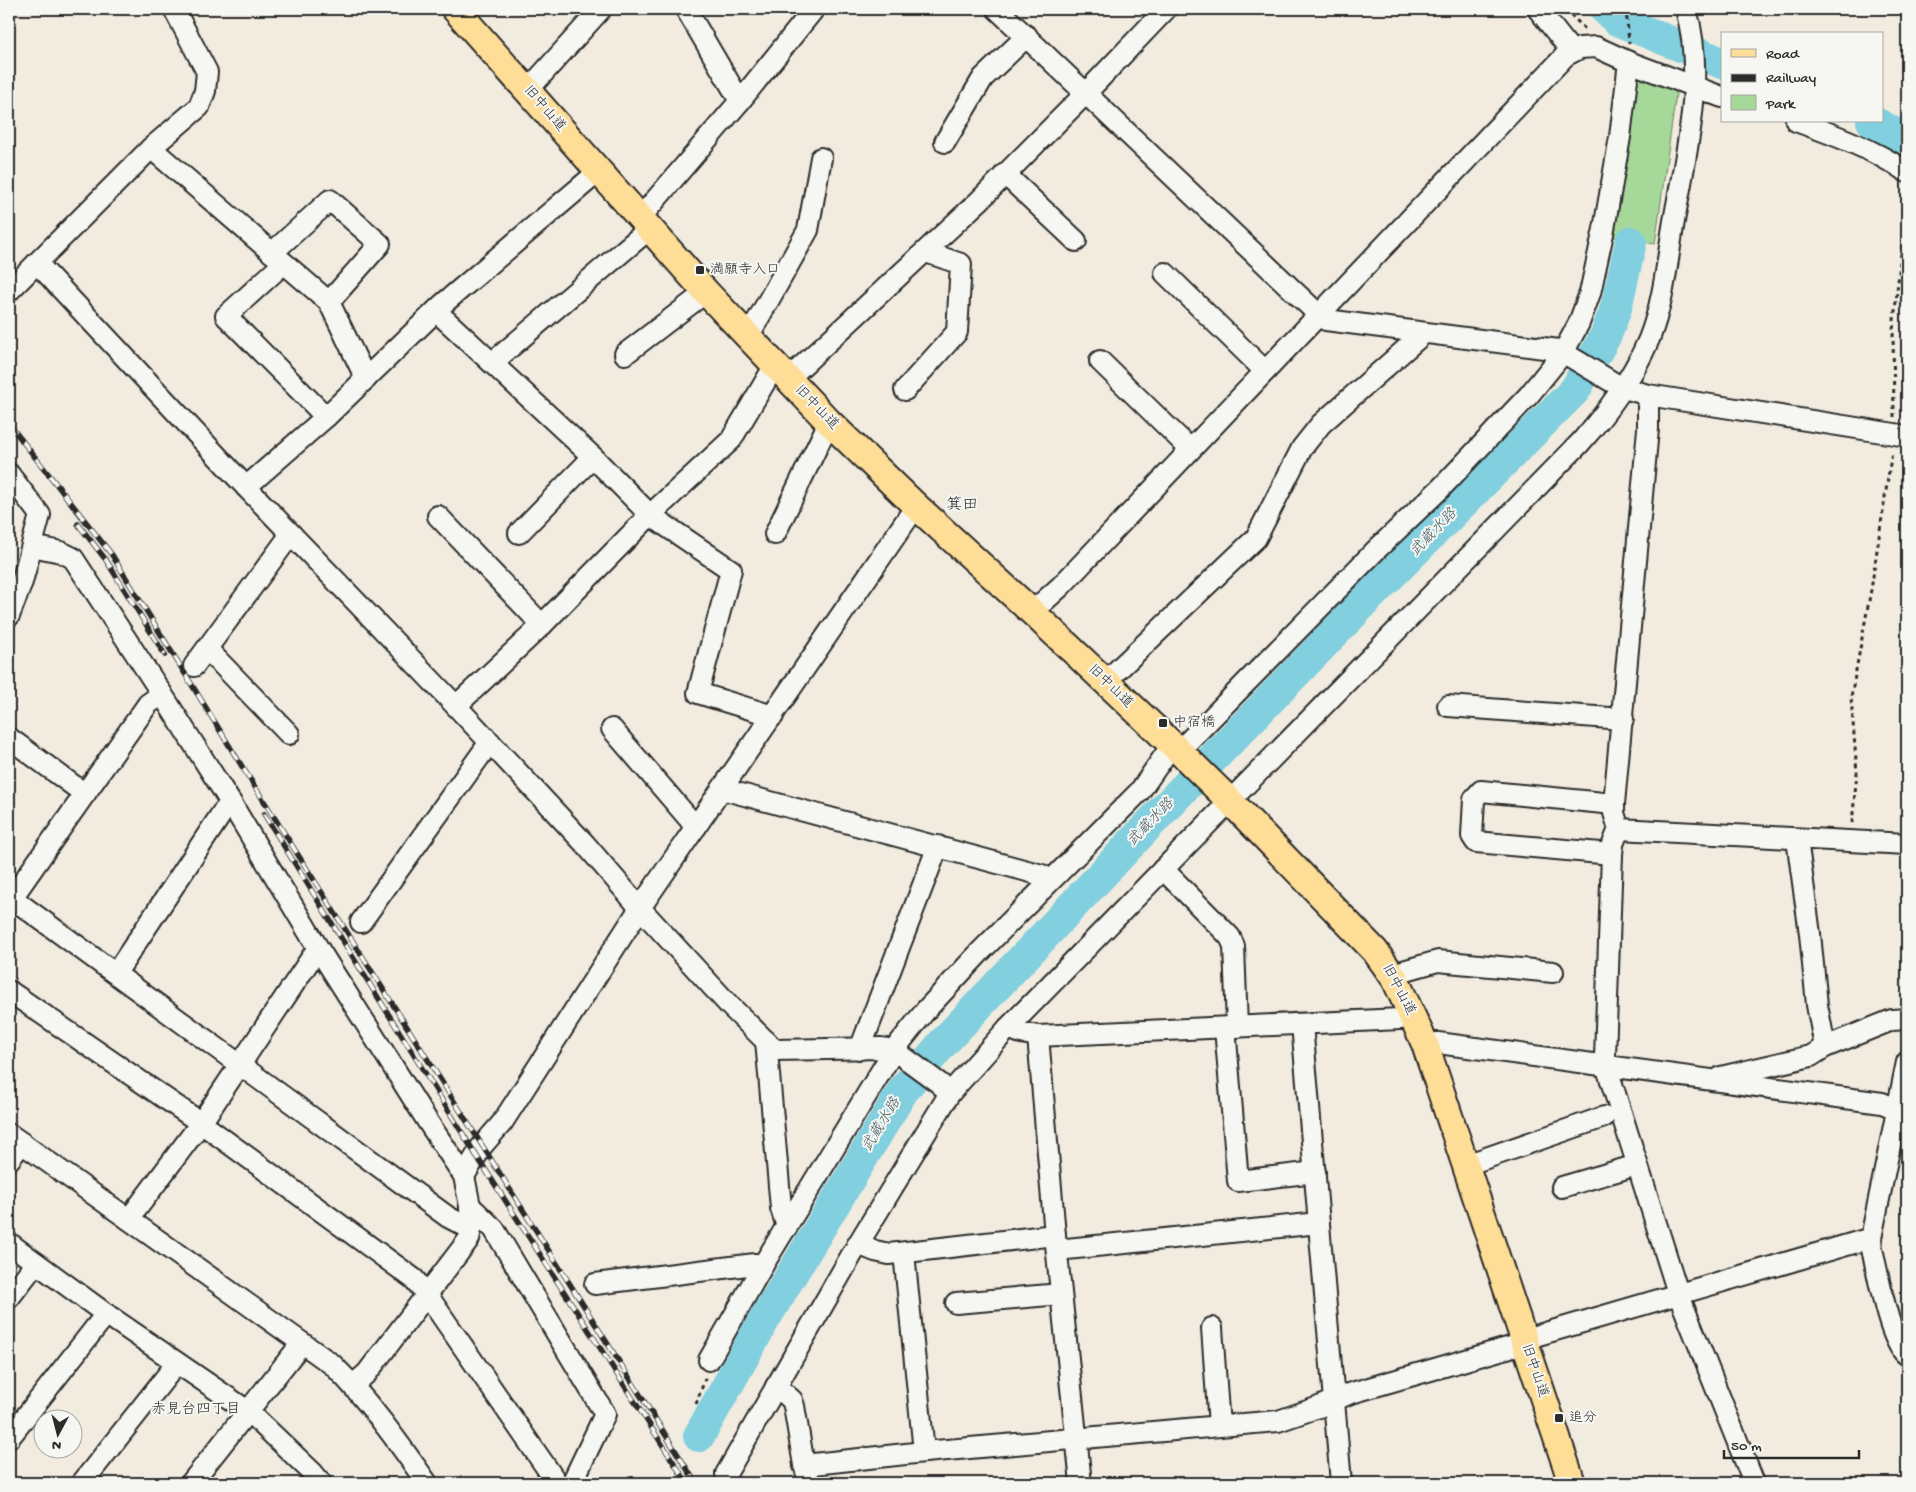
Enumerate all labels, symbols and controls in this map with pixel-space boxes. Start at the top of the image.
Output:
legend [1721,32,1884,122]
text: Road [1766,46,1800,64]
text: Railway [1766,70,1817,88]
street label: 旧中山道 [519,82,569,136]
text: Park [1765,96,1796,114]
place label: 満願寺入口 [710,262,780,279]
marker: 満願寺入口 [694,264,706,276]
street label: 旧中山道 [790,382,842,434]
district label: 箕田 [946,495,978,516]
water label: 武蔵水路 [1406,504,1462,561]
street label: 旧中山道 [1084,661,1136,713]
place label: 中宿橋 [1173,715,1215,732]
marker: 中宿橋 [1157,717,1169,729]
water label: 武蔵水路 [1123,794,1179,851]
street label: 旧中山道 [1377,961,1419,1019]
water label: 武蔵水路 [858,1093,906,1155]
street label: 旧中山道 [1517,1342,1551,1400]
district label: 赤見台四丁目 [151,1400,241,1419]
north arrow [32,1410,82,1460]
place label: 追分 [1569,1410,1597,1427]
marker: 追分 [1553,1412,1565,1424]
scale bar [1724,1427,1858,1459]
text: N [51,1435,62,1453]
text: 50 m [1731,1438,1762,1456]

